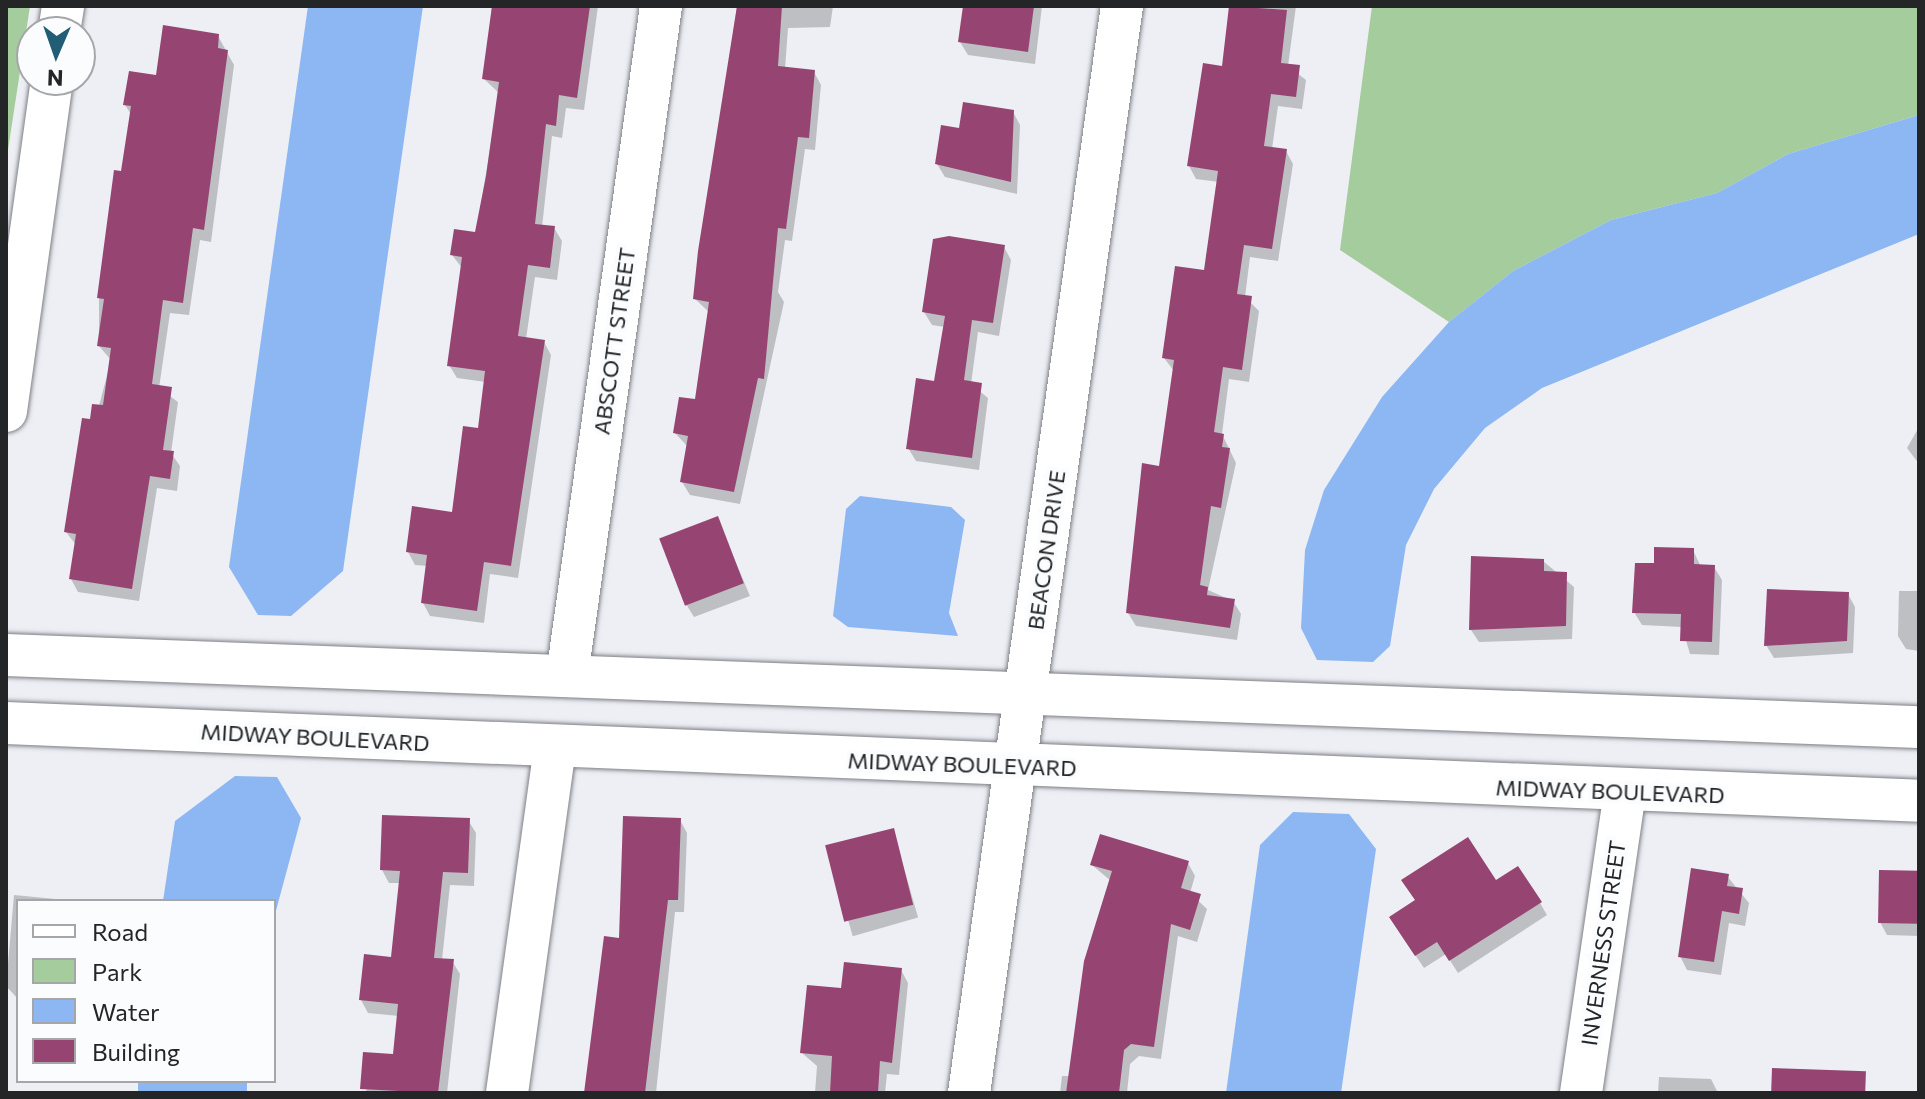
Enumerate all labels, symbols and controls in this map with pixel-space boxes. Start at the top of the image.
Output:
north arrow [16,16,96,96]
text: N [46,65,64,92]
street label: ABSCOTT STREET [588,246,640,436]
street label: BEACON DRIVE [1022,469,1070,631]
street label: MIDWAY BOULEVARD [200,718,430,756]
street label: MIDWAY BOULEVARD [847,747,1077,781]
street label: MIDWAY BOULEVARD [1495,774,1725,808]
street label: INVERNESS STREET [1576,839,1630,1047]
legend [16,899,276,1083]
text: Road [92,917,148,946]
text: Park [92,957,142,986]
text: Water [92,997,160,1026]
text: Building [92,1037,180,1066]

